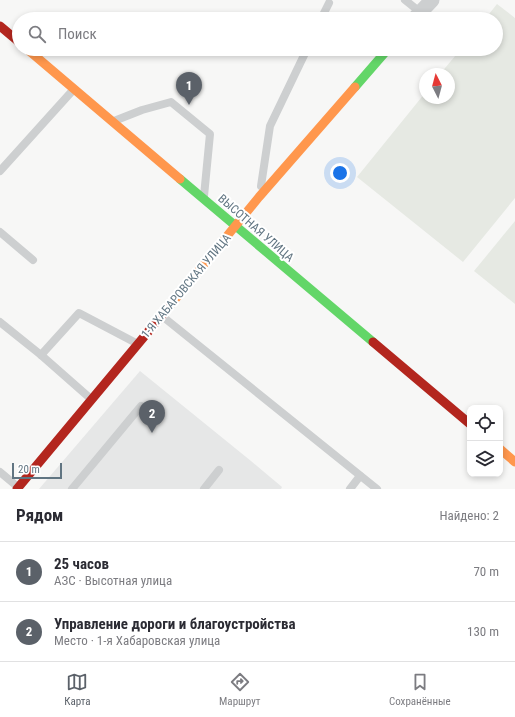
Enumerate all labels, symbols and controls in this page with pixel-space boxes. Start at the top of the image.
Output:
search box [12,12,503,56]
icon: search [26,23,48,45]
text: Поиск [58,25,97,43]
north arrow [419,68,455,104]
pin: 1 [176,72,202,105]
your location [330,163,350,183]
street label: ВЫСОТНАЯ УЛИЦА [215,191,297,265]
street label: 1-Я ХАБАРОВСКАЯ УЛИЦА [138,231,234,341]
pin: 2 [139,400,165,433]
map controls [467,405,503,477]
button: locate [467,405,503,441]
button: layers [467,441,503,477]
scale bar [12,461,62,480]
text: 20 m [18,463,40,476]
text: Рядом [16,505,63,525]
text: Найдено: 2 [439,508,499,523]
text: 25 часов [54,555,109,573]
text: 1 [26,564,32,579]
text: 70 m [473,564,499,579]
text: АЗС · Высотная улица [54,573,172,588]
text: Управление дороги и благоустройства [54,615,296,633]
text: 2 [26,624,32,639]
text: 130 m [467,624,499,639]
text: Место · 1-я Хабаровская улица [54,633,220,648]
tab: Карта [64,671,91,708]
tab: Маршрут [219,671,260,708]
tab: Сохранённые [389,671,451,708]

